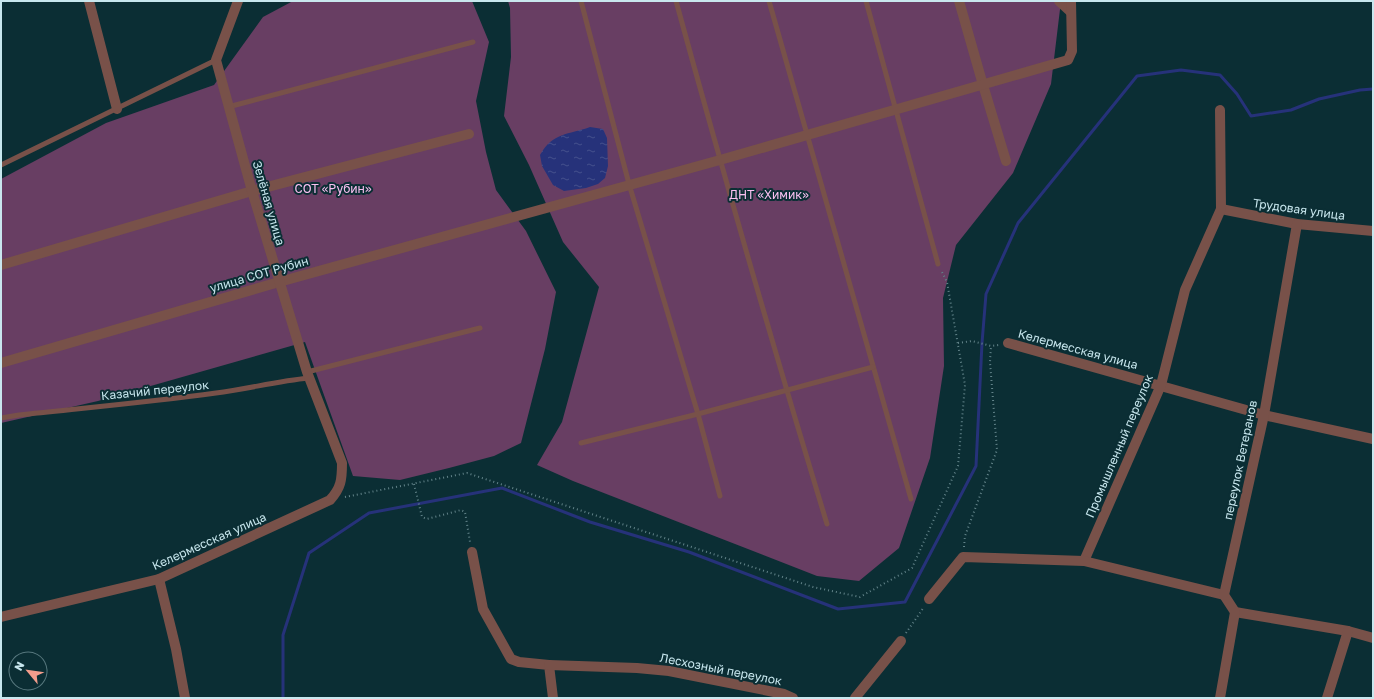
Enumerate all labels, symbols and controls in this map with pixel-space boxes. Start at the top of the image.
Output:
street label: Зелёная улица [250,159,288,247]
park label: СОТ «Рубин» [294,181,372,196]
park label: ДНТ «Химик» [729,187,809,202]
street label: Трудовая улица [1252,195,1346,223]
street label: улица СОТ Рубин [208,253,310,295]
street label: Келермесская улица [1016,326,1140,372]
street label: Промышленный переулок [1082,372,1156,520]
street label: Казачий переулок [100,377,210,403]
street label: переулок Ветеранов [1220,399,1260,521]
street label: Келермесская улица [149,509,269,573]
street label: Лесхозный переулок [659,650,783,688]
north arrow [8,651,48,691]
text: N [11,659,27,673]

